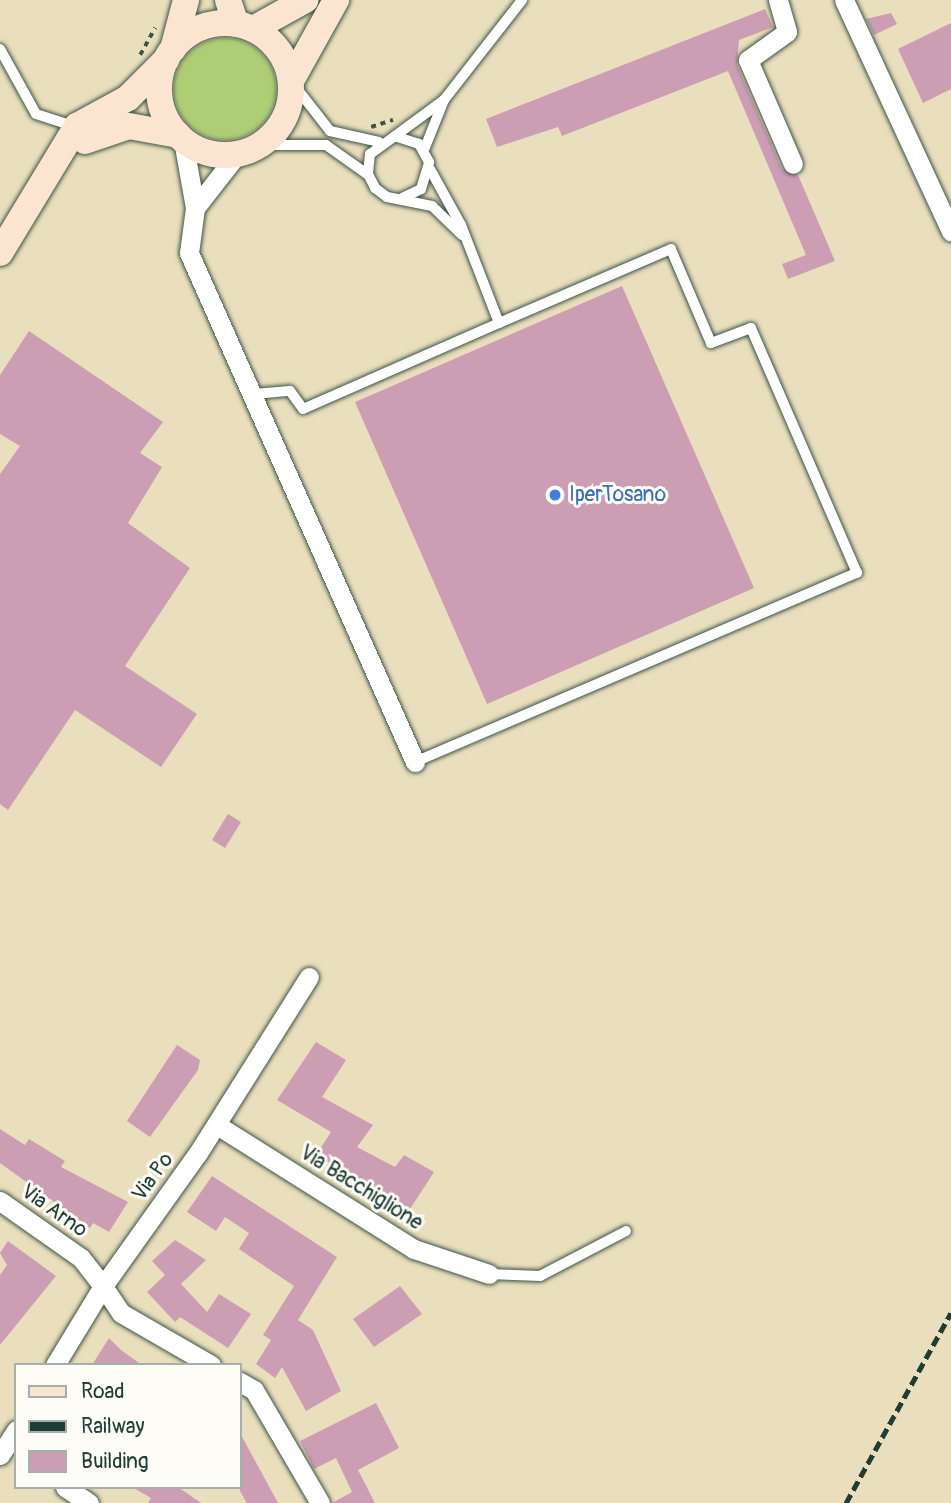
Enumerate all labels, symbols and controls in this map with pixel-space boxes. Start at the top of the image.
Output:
place label: IperTosano [569,482,666,508]
marker: IperTosano [547,487,563,503]
street label: Via Bacchiglione [295,1140,427,1236]
street label: Via Po [127,1148,179,1206]
street label: Via Arno [16,1179,92,1243]
legend [14,1363,242,1489]
text: Road [81,1378,125,1405]
text: Railway [81,1413,145,1440]
text: Building [81,1448,148,1475]

